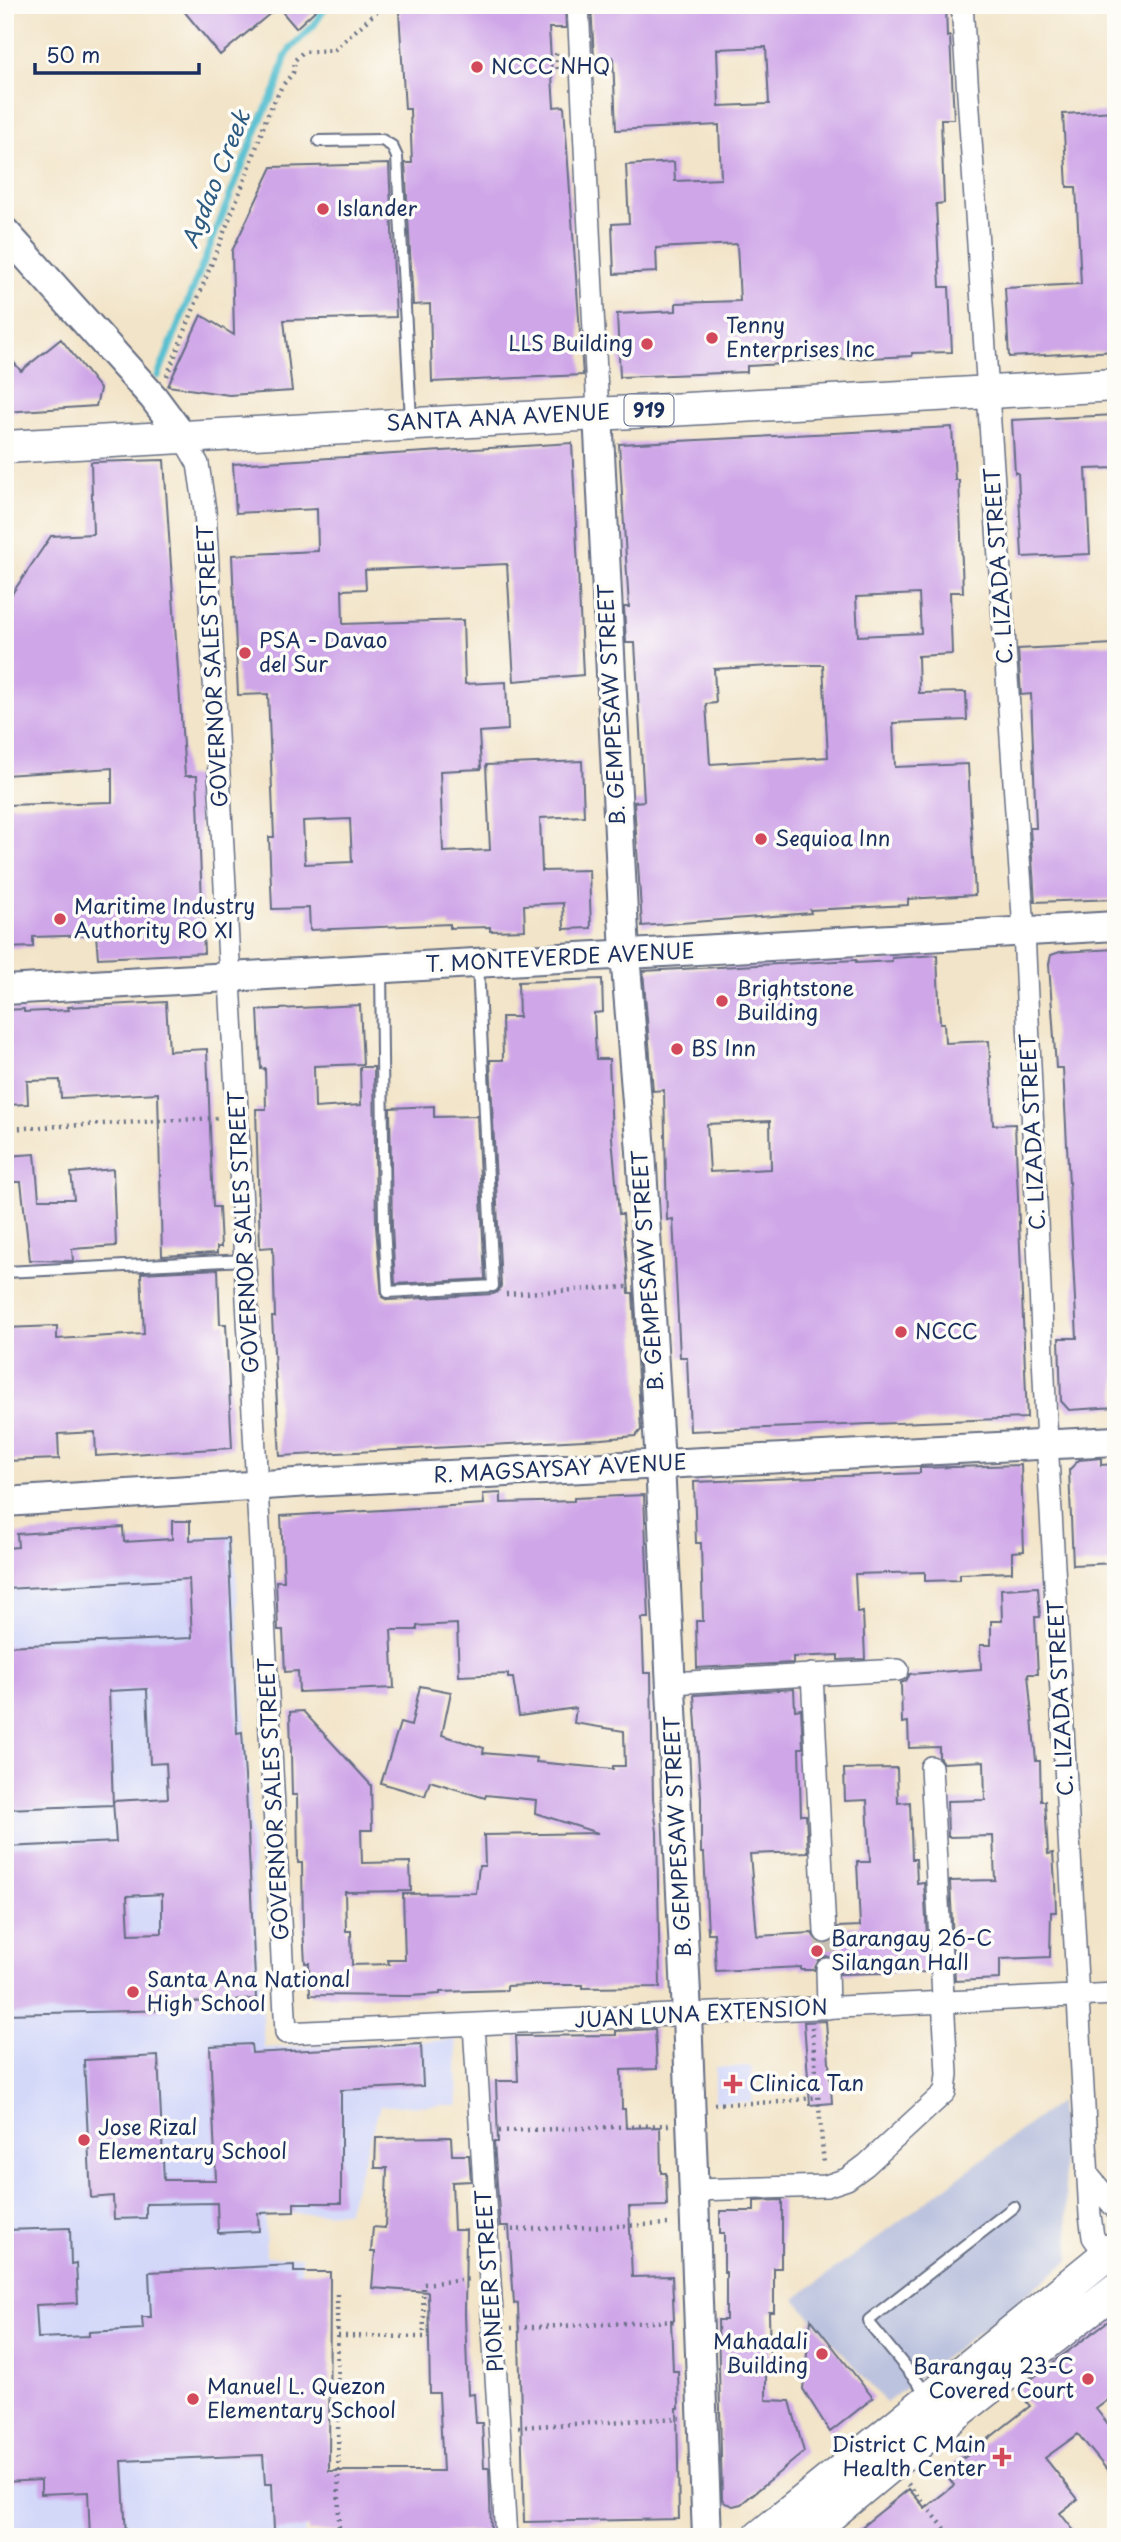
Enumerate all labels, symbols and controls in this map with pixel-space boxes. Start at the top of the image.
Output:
scale bar [35,32,200,76]
text: 50 m [46,38,100,70]
place label: NCCC NHQ [491,49,610,81]
marker: NCCC NHQ [469,59,485,75]
water label: Agdao Creek [171,104,258,252]
place label: Islander [337,191,418,223]
marker: Islander [315,201,331,217]
place label: Tenny Enterprises Inc [726,308,875,364]
place label: LLS Building [508,326,633,358]
marker: Tenny Enterprises Inc [704,330,720,346]
marker: LLS Building [639,336,655,352]
street label: SANTA ANA AVENUE [385,394,611,438]
road number: 919 [624,394,674,426]
street label: C. LIZADA STREET [974,466,1020,665]
street label: GOVERNOR SALES STREET [188,523,234,808]
street label: B. GEMPESAW STREET [588,583,632,827]
place label: PSA - Davao del Sur [259,623,388,679]
marker: PSA - Davao del Sur [237,645,253,661]
place label: Sequioa Inn [775,821,891,853]
marker: Sequioa Inn [753,831,769,847]
place label: Maritime Industry Authority RO XI [74,889,255,945]
marker: Maritime Industry Authority RO XI [52,911,68,927]
street label: T. MONTEVERDE AVENUE [425,933,695,979]
place label: Brightstone Building [736,971,854,1027]
marker: Brightstone Building [714,993,730,1009]
place label: BS Inn [691,1031,756,1063]
street label: C. LIZADA STREET [1010,1032,1052,1231]
marker: BS Inn [669,1041,685,1057]
street label: GOVERNOR SALES STREET [219,1089,265,1374]
street label: B. GEMPESAW STREET [622,1149,670,1393]
place label: NCCC [915,1314,978,1346]
marker: NCCC [893,1324,909,1340]
street label: R. MAGSAYSAY AVENUE [432,1444,687,1490]
street label: C. LIZADA STREET [1038,1598,1080,1797]
street label: GOVERNOR SALES STREET [249,1656,295,1941]
street label: B. GEMPESAW STREET [654,1715,698,1959]
place label: Barangay 26-C Silangan Hall [831,1921,992,1977]
marker: Barangay 26-C Silangan Hall [809,1943,825,1959]
place label: Santa Ana National High School [147,1962,351,2018]
marker: Santa Ana National High School [125,1984,141,2000]
street label: JUAN LUNA EXTENSION [573,1989,828,2035]
place label: Clinica Tan [749,2066,864,2098]
marker: Clinica Tan [723,2074,743,2094]
place label: Jose Rizal Elementary School [98,2110,287,2166]
marker: Jose Rizal Elementary School [76,2132,92,2148]
street label: PIONEER STREET [466,2188,510,2373]
place label: Mahadali Building [713,2324,808,2380]
marker: Mahadali Building [814,2346,830,2362]
place label: Barangay 23-C Covered Court [913,2349,1074,2405]
place label: Manuel L. Quezon Elementary School [207,2369,396,2425]
marker: Barangay 23-C Covered Court [1080,2371,1096,2387]
marker: Manuel L. Quezon Elementary School [185,2391,201,2407]
place label: District C Main Health Center [831,2427,986,2483]
marker: District C Main Health Center [992,2447,1012,2467]

